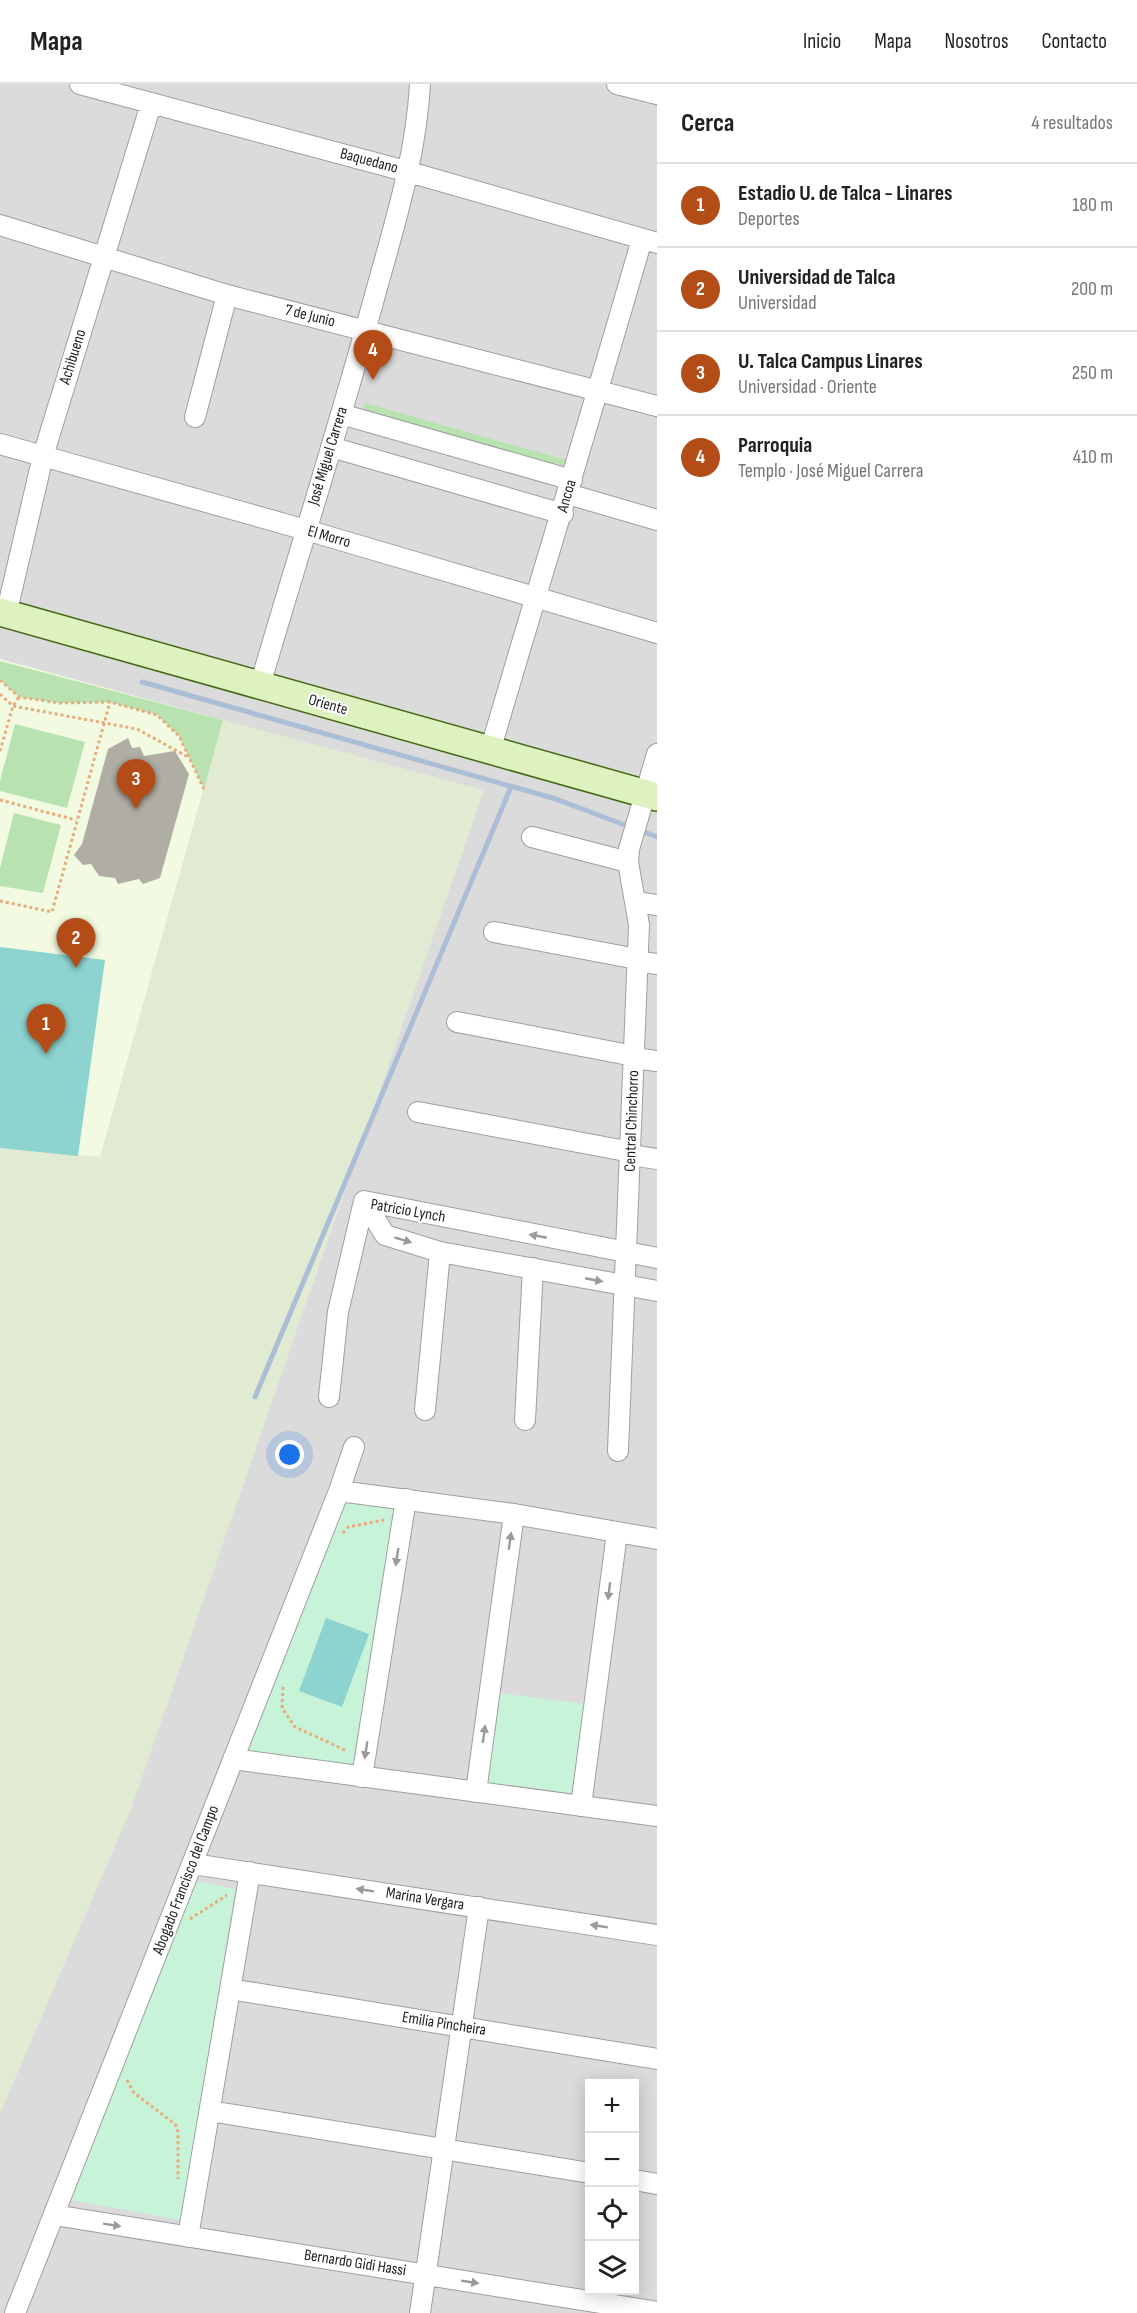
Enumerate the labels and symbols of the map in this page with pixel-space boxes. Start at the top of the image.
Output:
street label: Baquedano [338,144,400,178]
street label: 7 de Junio [283,301,337,331]
street label: Achibueno [55,327,90,388]
pin: 4 [354,330,392,380]
street label: José Miguel Carrera [304,405,352,508]
street label: Ancoa [553,477,581,516]
street label: El Morro [305,522,353,552]
street label: Oriente [306,690,350,720]
pin: 3 [116,760,156,809]
pin: 2 [56,918,96,968]
pin: 1 [26,1004,66,1054]
street label: Central Chinchorro [621,1070,643,1172]
street label: Patricio Lynch [369,1195,447,1227]
one-way arrow [528,1231,547,1240]
one-way arrow [394,1236,412,1245]
one-way arrow [584,1276,603,1285]
your location [275,1440,304,1469]
one-way arrow [505,1531,515,1550]
one-way arrow [392,1548,401,1567]
one-way arrow [605,1581,614,1600]
one-way arrow [479,1724,488,1743]
one-way arrow [361,1740,370,1759]
street label: Abogado Francisco del Campo [148,1803,223,1958]
street label: Marina Vergara [385,1883,465,1915]
one-way arrow [355,1885,374,1894]
one-way arrow [590,1921,609,1930]
street label: Emilia Pincheira [401,2008,487,2040]
one-way arrow [102,2220,121,2229]
street label: Bernardo Gidi Hassi [303,2246,407,2280]
one-way arrow [461,2278,480,2287]

